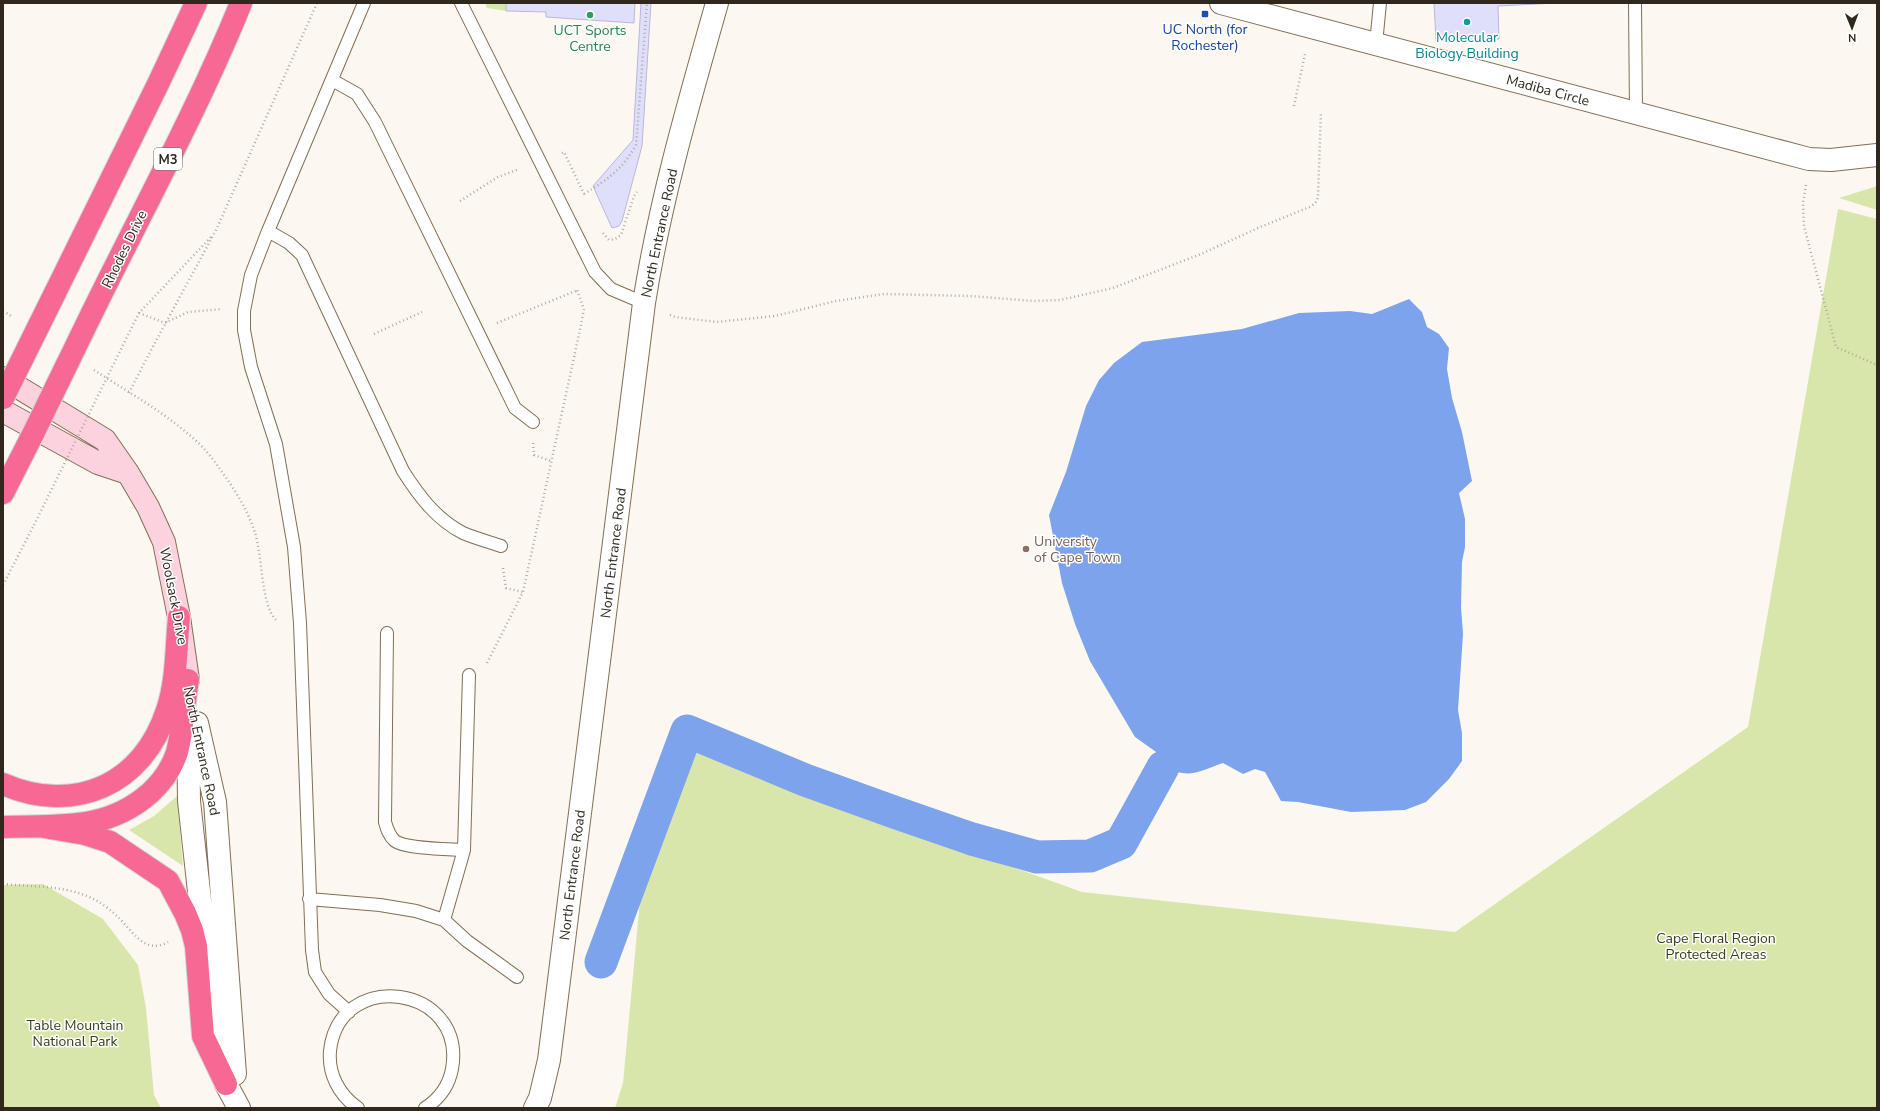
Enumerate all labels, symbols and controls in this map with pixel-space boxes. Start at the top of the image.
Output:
north arrow [1832,8,1872,48]
marker: UC North (for Rochester) [1200,9,1210,19]
marker: UCT Sports Centre [585,10,595,20]
marker: Molecular Biology Building [1462,17,1472,27]
place label: UC North (for Rochester) [1163,20,1247,55]
place label: UCT Sports Centre [553,21,627,56]
place label: Molecular Biology Building [1415,28,1519,63]
text: N [1848,30,1856,45]
street label: Madiba Circle [1504,70,1592,111]
road number: M3 [154,148,182,170]
street label: North Entrance Road [637,167,682,299]
street label: Rhodes Drive [97,207,151,291]
street label: North Entrance Road [596,487,631,619]
place label: University of Cape Town [1034,532,1121,567]
marker: University of Cape Town [1021,544,1031,554]
street label: Woolsack Drive [155,546,192,646]
street label: North Entrance Road [179,685,224,817]
street label: North Entrance Road [555,809,590,941]
park label: Cape Floral Region Protected Areas [1656,929,1776,964]
park label: Table Mountain National Park [26,1016,124,1051]

